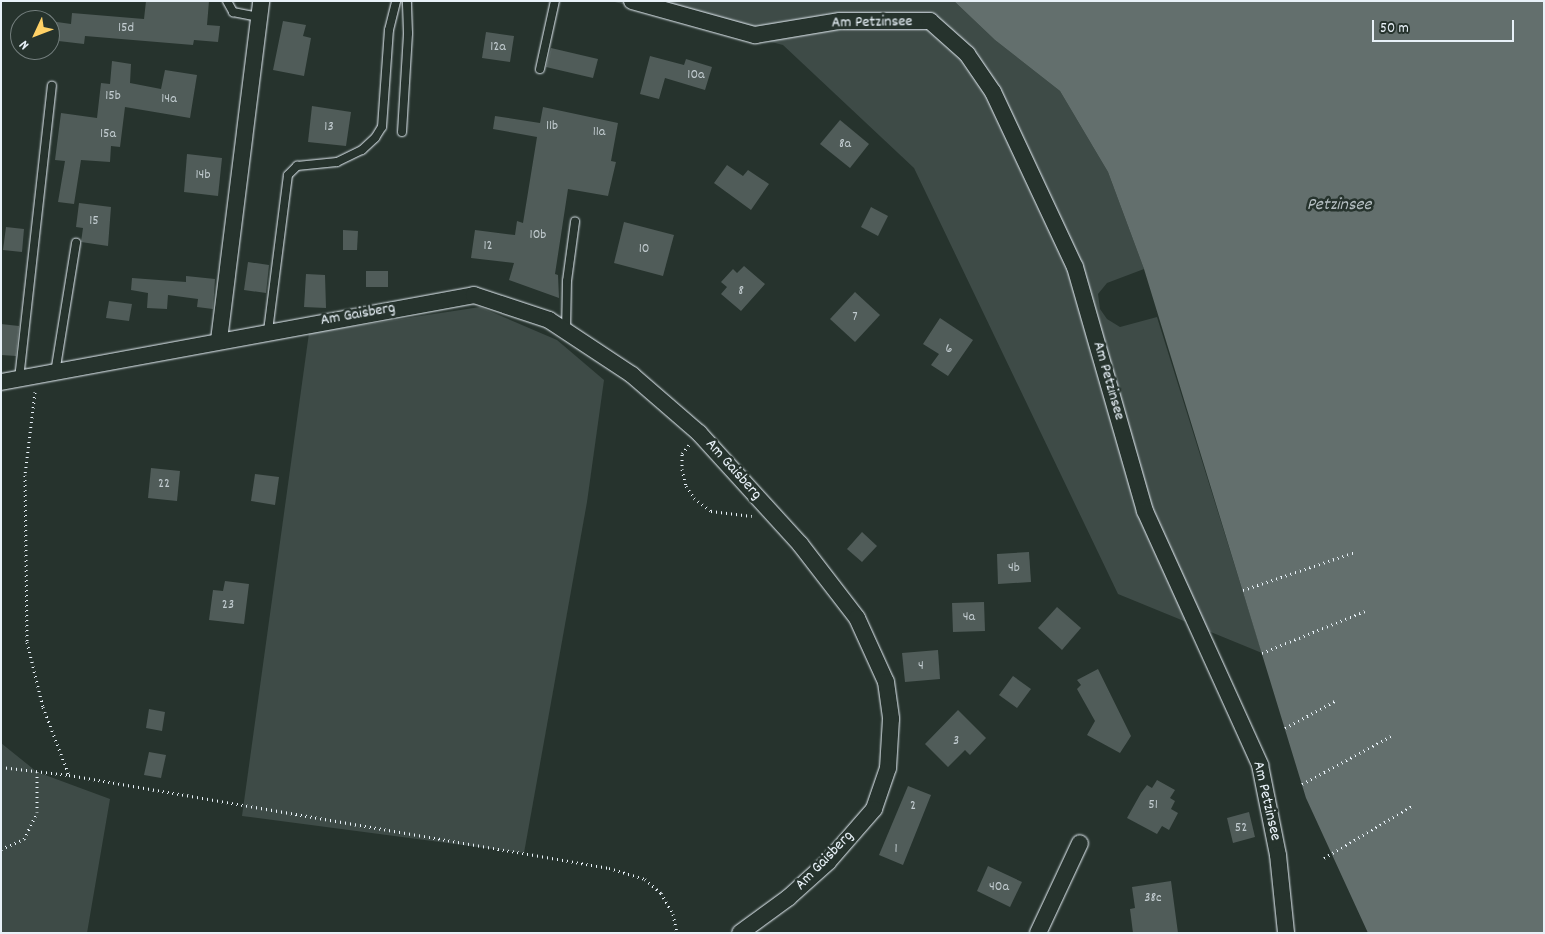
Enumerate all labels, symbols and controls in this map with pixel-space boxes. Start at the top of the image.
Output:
north arrow [10,10,60,60]
scale bar [1375,10,1518,42]
street label: Am Petzinsee [831,13,913,33]
text: 50 m [1380,18,1409,40]
house number: 15d [118,20,134,36]
text: N [15,35,34,54]
house number: 12a [490,39,506,55]
house number: 10a [687,67,705,83]
house number: 15b [105,88,121,104]
house number: 14a [161,91,177,107]
house number: 11b [546,118,558,134]
house number: 13 [324,119,334,135]
house number: 11a [593,124,605,140]
house number: 15a [100,126,116,142]
house number: 8a [839,136,851,152]
house number: 14b [196,167,210,183]
water label: Petzinsee [1307,195,1371,217]
house number: 15 [89,213,99,229]
house number: 10b [530,227,546,243]
house number: 12 [483,238,493,254]
house number: 10 [639,241,649,257]
house number: 8 [738,283,744,299]
street label: Am Gaisberg [319,299,397,331]
house number: 7 [852,309,858,325]
street label: Am Petzinsee [1088,340,1128,422]
house number: 6 [946,341,952,357]
street label: Am Gaisberg [701,436,765,504]
house number: 22 [158,476,170,492]
house number: 4b [1008,560,1020,576]
house number: 23 [222,597,234,613]
house number: 4a [963,609,975,625]
house number: 4 [918,658,924,674]
house number: 3 [953,733,959,749]
street label: Am Petzinsee [1248,759,1284,843]
house number: 51 [1148,797,1158,813]
house number: 2 [910,798,916,814]
house number: 52 [1235,820,1247,836]
street label: Am Gaisberg [792,827,858,895]
house number: 1 [894,841,898,857]
house number: 40a [989,879,1009,895]
house number: 38c [1144,890,1162,906]

